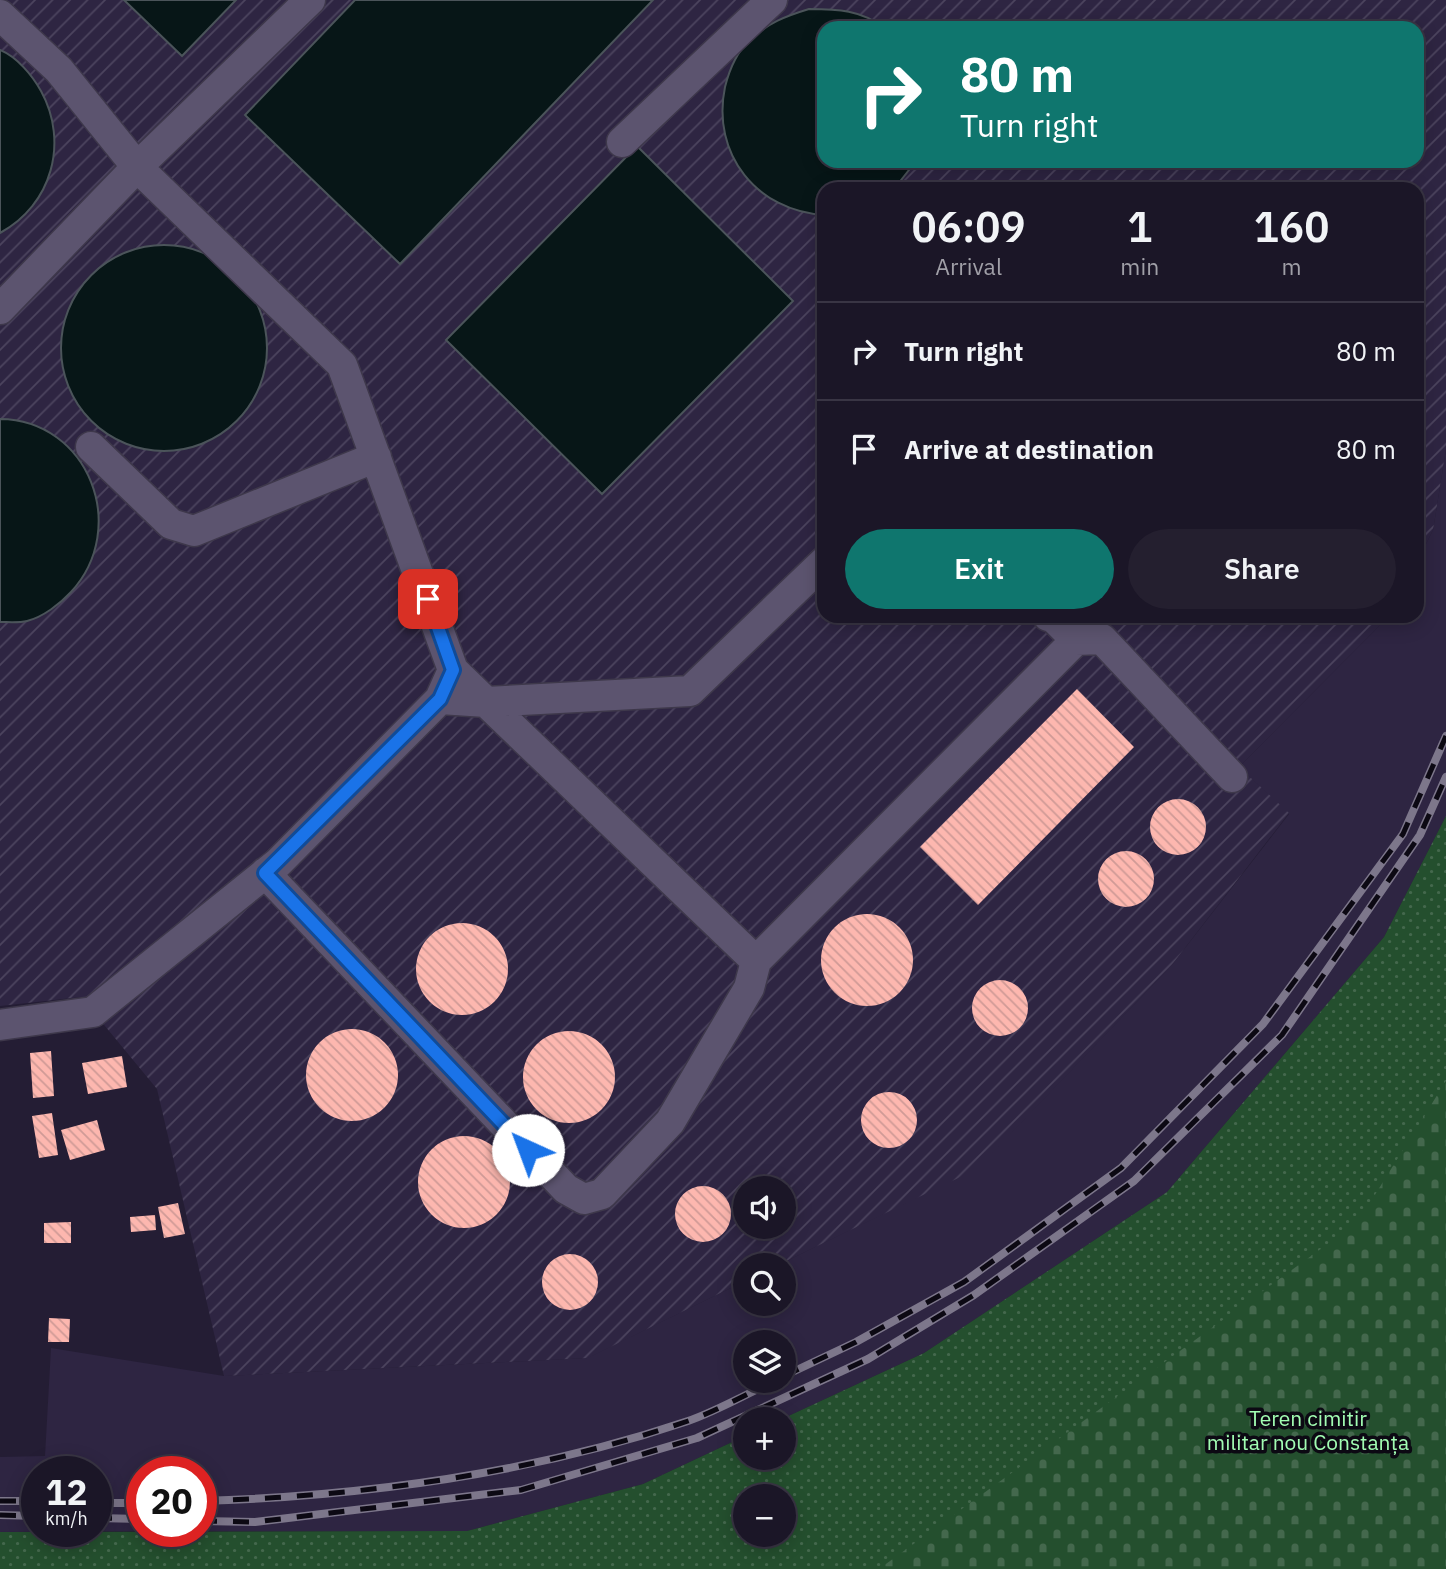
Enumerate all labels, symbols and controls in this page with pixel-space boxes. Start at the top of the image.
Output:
text: 80 m [960,42,1074,105]
icon: right [845,49,936,140]
text: Turn right [960,104,1098,146]
text: 06:09 [912,199,1026,254]
text: 1 [1127,199,1152,254]
text: 160 [1254,199,1329,254]
text: Arrival [935,251,1002,281]
text: min [1120,251,1159,281]
text: m [1282,251,1302,281]
icon: right [845,332,883,370]
text: Turn right [904,334,1023,368]
text: 80 m [1336,334,1396,368]
icon: arrive [845,430,883,468]
text: Arrive at destination [904,432,1154,466]
text: 80 m [1336,432,1396,466]
button: Exit [845,529,1114,609]
button: Share [1128,529,1396,609]
pin [398,569,458,629]
icon: arrive [409,580,447,618]
position arrow [491,1113,565,1187]
map controls [733,1176,796,1547]
button: sound [733,1176,796,1239]
button: search [733,1253,796,1316]
button: layers [733,1330,796,1393]
park label: Teren cimitir militar nou Constanța [1207,1404,1409,1456]
button: + [733,1407,796,1470]
speed limit sign: 20 [126,1456,217,1547]
text: 12 [45,1469,88,1515]
button: − [733,1484,796,1547]
text: km/h [45,1507,88,1530]

